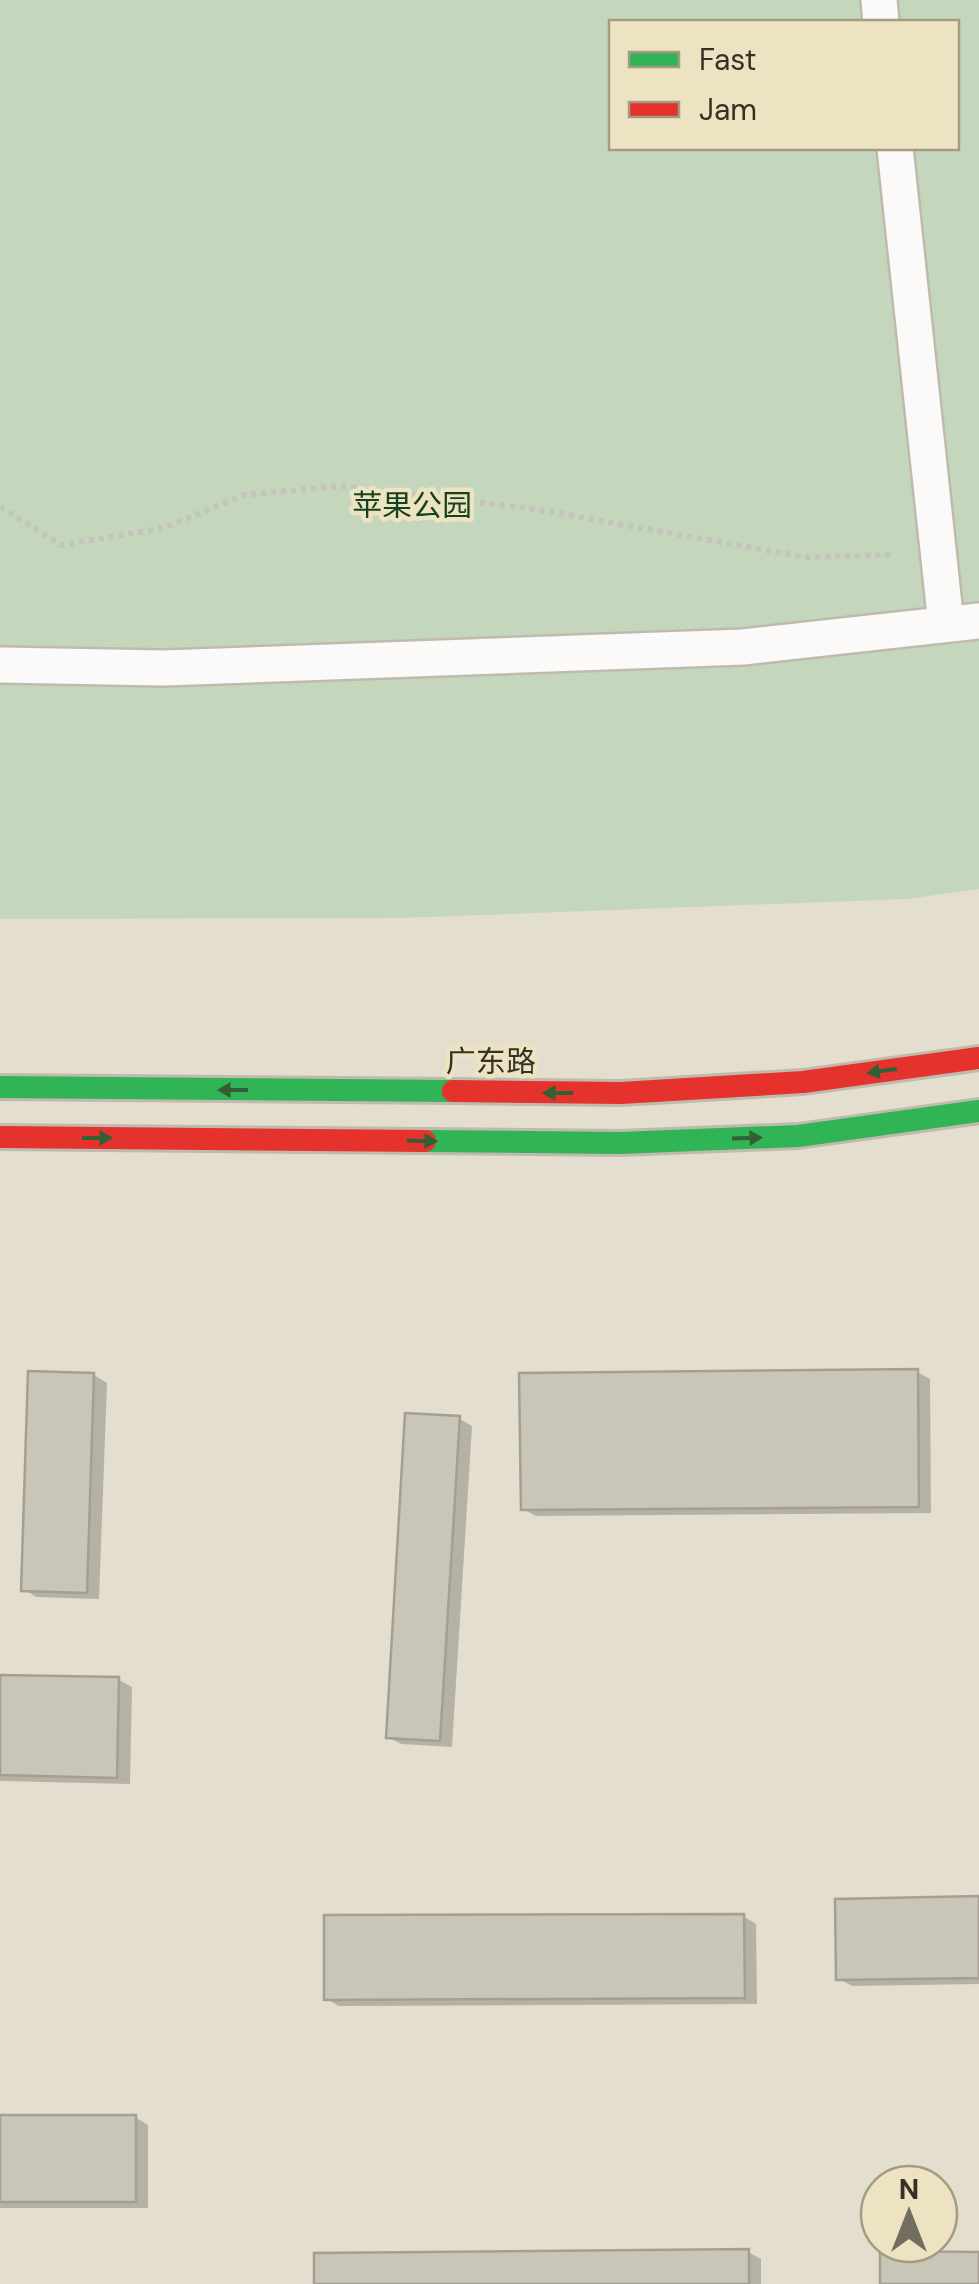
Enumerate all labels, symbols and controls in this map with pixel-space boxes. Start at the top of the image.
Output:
legend [609,20,959,150]
text: Fast [699,40,757,79]
text: Jam [699,90,757,129]
park label: 苹果公园 [352,486,472,525]
street label: 广东路 [446,1042,536,1081]
one-way arrow [866,1063,898,1079]
one-way arrow [217,1082,249,1098]
one-way arrow [542,1084,574,1100]
one-way arrow [82,1130,114,1146]
one-way arrow [732,1130,764,1146]
one-way arrow [407,1133,439,1149]
north arrow [859,2164,959,2264]
text: N [899,2171,919,2208]

